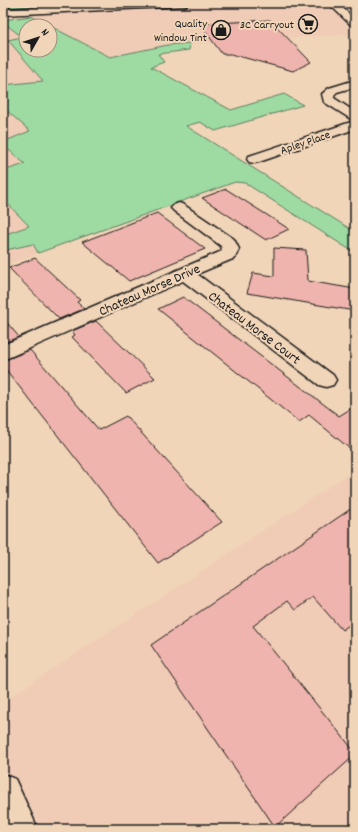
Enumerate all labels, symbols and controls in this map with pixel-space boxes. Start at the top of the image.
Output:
supermarket icon: 3C Carryout [297,13,319,35]
place label: Quality Window Tint [154,16,208,47]
place label: 3C Carryout [240,17,295,34]
north arrow [18,18,58,58]
shop icon: Quality Window Tint [210,19,232,41]
text: N [36,26,52,41]
street label: Apley Place [278,127,333,160]
street label: Chateau Morse Drive [96,260,204,322]
street label: Chateau Morse Court [203,287,304,370]

